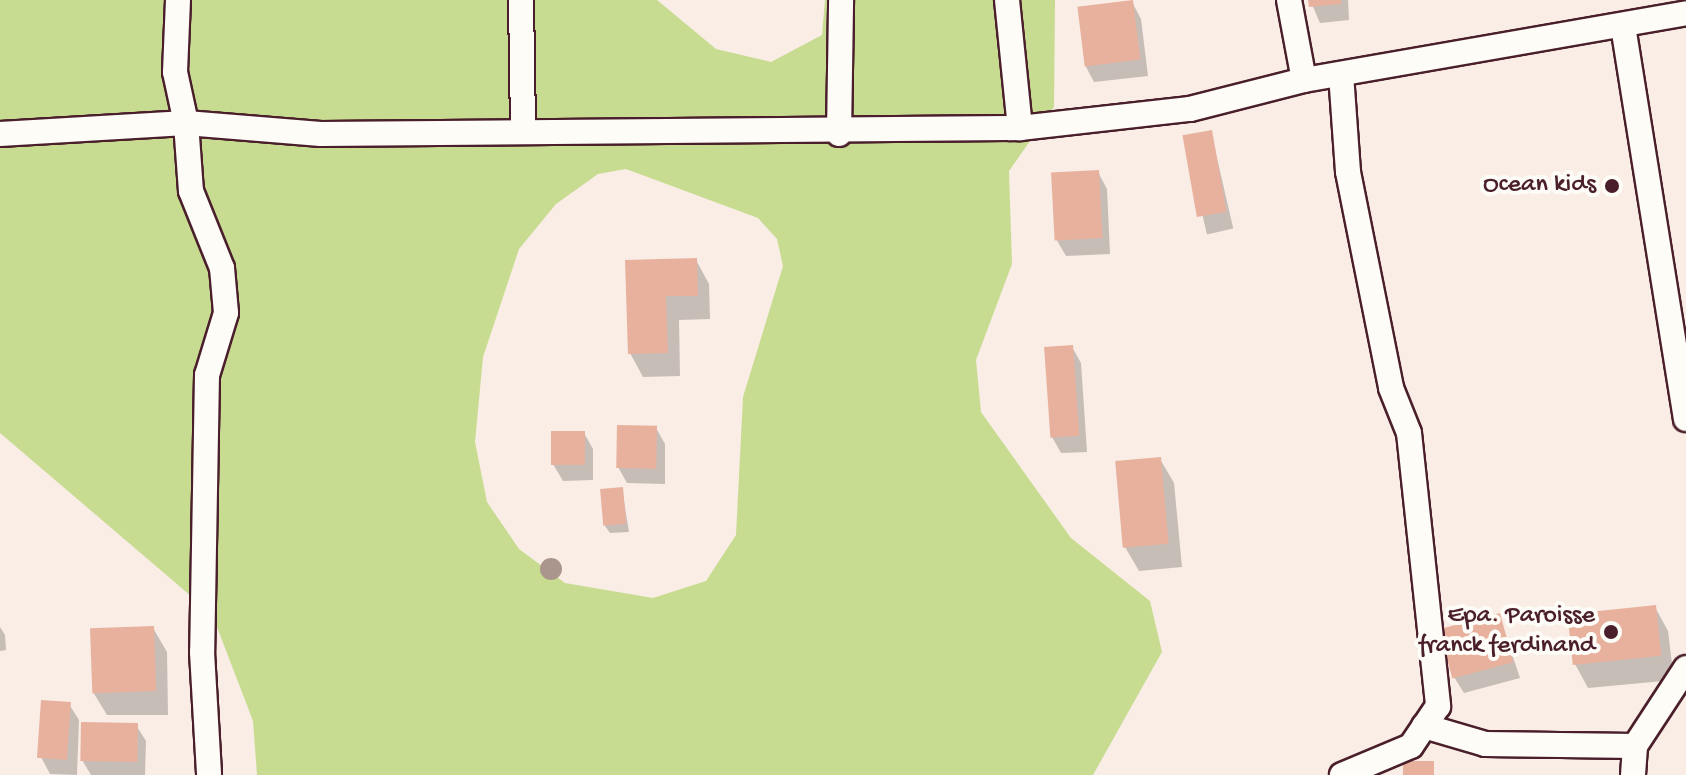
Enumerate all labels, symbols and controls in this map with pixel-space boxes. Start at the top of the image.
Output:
place label: Ocean kids [1483,170,1596,202]
marker: Ocean kids [1603,177,1621,195]
place label: Epa. Paroisse franck ferdinand [1419,601,1595,662]
marker: Epa. Paroisse franck ferdinand [1602,623,1620,641]

